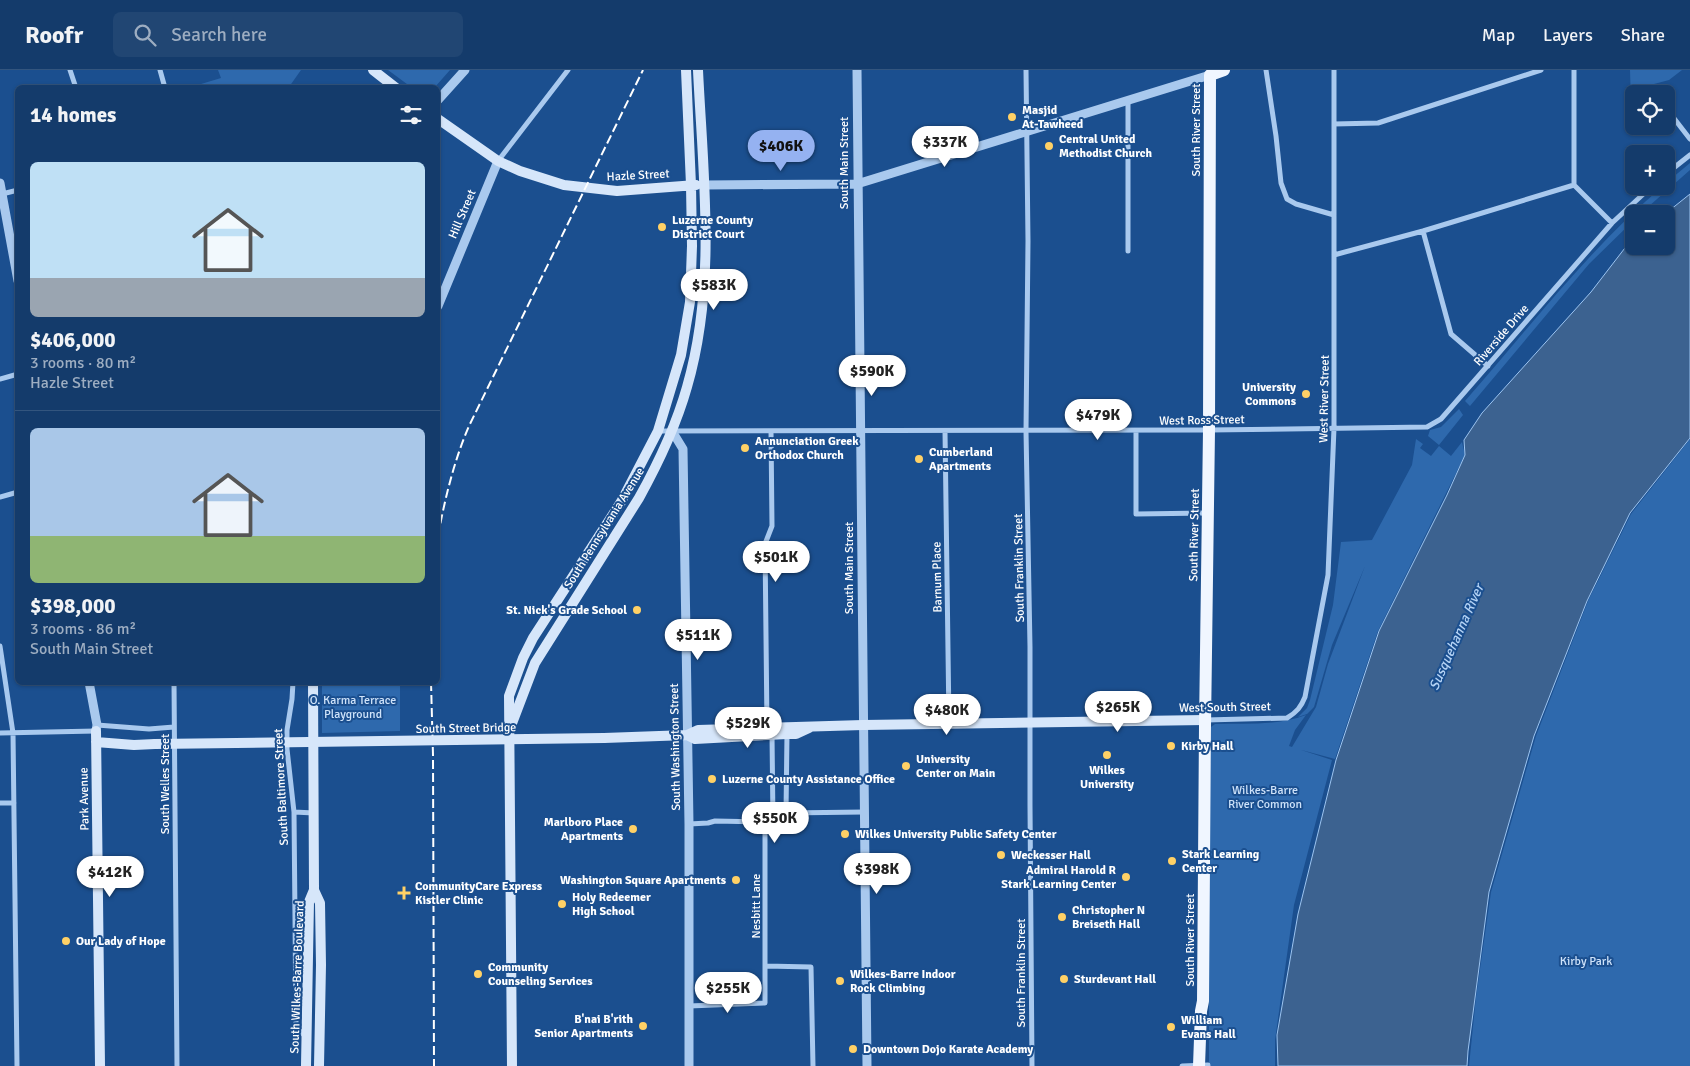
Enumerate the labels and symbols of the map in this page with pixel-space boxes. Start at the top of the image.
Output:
street label: South River Street [1189,84,1204,176]
place label: Masjid At-Tawheed [1022,103,1084,132]
marker: Masjid At-Tawheed [1006,111,1018,123]
street label: South Main Street [837,117,852,209]
pin: $337K [910,126,980,168]
pin: $406K [746,129,816,172]
place label: Central United Methodist Church [1059,132,1152,161]
marker: Central United Methodist Church [1043,140,1055,152]
street label: Hazle Street [606,166,670,185]
street label: Hill Street [445,187,480,241]
place label: Luzerne County District Court [672,213,753,242]
marker: Luzerne County District Court [656,221,668,233]
pin: $583K [679,268,749,311]
street label: Riverside Drive [1471,302,1532,369]
pin: $590K [837,354,907,397]
street label: West River Street [1316,355,1333,443]
place label: University Commons [1242,380,1297,409]
marker: University Commons [1300,388,1312,400]
pin: $479K [1063,398,1133,441]
street label: West Ross Street [1159,412,1245,429]
place label: Annunciation Greek Orthodox Church [755,434,859,463]
marker: Annunciation Greek Orthodox Church [739,442,751,454]
place label: Cumberland Apartments [929,445,993,474]
marker: Cumberland Apartments [913,453,925,465]
street label: South Pennsylvania Avenue [561,465,648,592]
street label: South River Street [1186,488,1203,582]
street label: South Franklin Street [1011,513,1028,623]
street label: South Main Street [842,522,857,614]
pin: $501K [741,540,811,583]
street label: Barnum Place [929,541,946,613]
water label: Susquehanna River [1425,580,1488,693]
place label: St. Nick's Grade School [506,603,627,618]
marker: St. Nick's Grade School [631,604,643,616]
pin: $511K [663,618,733,661]
street label: South Washington Street [667,683,684,811]
pin: $265K [1083,690,1153,733]
park label: O. Karma Terrace Playground [310,693,396,722]
pin: $480K [912,694,982,736]
street label: West South Street [1179,699,1271,716]
pin: $529K [713,706,783,749]
street label: South Street Bridge [416,720,516,737]
street label: South Baltimore Street [271,728,292,846]
street label: South Welles Street [158,734,173,834]
place label: Kirby Hall [1181,739,1234,754]
marker: Kirby Hall [1165,740,1177,752]
marker: Wilkes University [1101,749,1113,761]
place label: University Center on Main [916,752,996,781]
marker: University Center on Main [900,760,912,772]
place label: Wilkes University [1080,763,1134,792]
street label: Park Avenue [76,767,93,831]
place label: Luzerne County Assistance Office [722,772,895,787]
marker: Luzerne County Assistance Office [706,773,718,785]
park label: Wilkes-Barre River Common [1228,783,1302,812]
pin: $550K [740,802,810,844]
place label: Marlboro Place Apartments [544,815,624,844]
marker: Marlboro Place Apartments [627,823,639,835]
place label: Wilkes University Public Safety Center [855,827,1057,842]
marker: Wilkes University Public Safety Center [839,828,851,840]
place label: Stark Learning Center [1182,847,1260,876]
place label: Weckesser Hall [1011,848,1091,863]
marker: Weckesser Hall [995,849,1007,861]
pin: $398K [842,852,912,895]
marker: Stark Learning Center [1166,855,1178,867]
pin: $412K [75,856,145,898]
place label: Admiral Harold R Stark Learning Center [1001,863,1117,892]
marker: Admiral Harold R Stark Learning Center [1120,871,1132,883]
place label: Washington Square Apartments [560,873,727,888]
marker: Washington Square Apartments [730,874,742,886]
street label: Nesbitt Lane [749,874,764,938]
place label: CommunityCare Express Kistler Clinic [415,879,543,908]
marker: CommunityCare Express Kistler Clinic [397,886,411,900]
place label: Holy Redeemer High School [572,890,651,919]
street label: South River Street [1183,894,1198,986]
marker: Holy Redeemer High School [556,898,568,910]
street label: South Wilkes-Barre Boulevard [287,900,308,1054]
place label: Christopher N Breiseth Hall [1072,903,1145,932]
marker: Christopher N Breiseth Hall [1056,911,1068,923]
street label: South Franklin Street [1014,919,1029,1027]
place label: Our Lady of Hope [76,934,166,949]
marker: Our Lady of Hope [60,935,72,947]
park label: Kirby Park [1560,954,1612,969]
place label: Community Counseling Services [488,960,593,989]
place label: Wilkes-Barre Indoor Rock Climbing [850,967,956,996]
marker: Community Counseling Services [472,968,484,980]
pin: $255K [693,972,763,1014]
place label: Sturdevant Hall [1074,972,1156,987]
marker: Sturdevant Hall [1058,973,1070,985]
marker: Wilkes-Barre Indoor Rock Climbing [834,975,846,987]
place label: B'nai B'rith Senior Apartments [535,1012,634,1041]
place label: William Evans Hall [1181,1013,1236,1042]
marker: B'nai B'rith Senior Apartments [637,1020,649,1032]
marker: William Evans Hall [1165,1021,1177,1033]
place label: Downtown Dojo Karate Academy [863,1042,1033,1057]
marker: Downtown Dojo Karate Academy [847,1043,859,1055]

